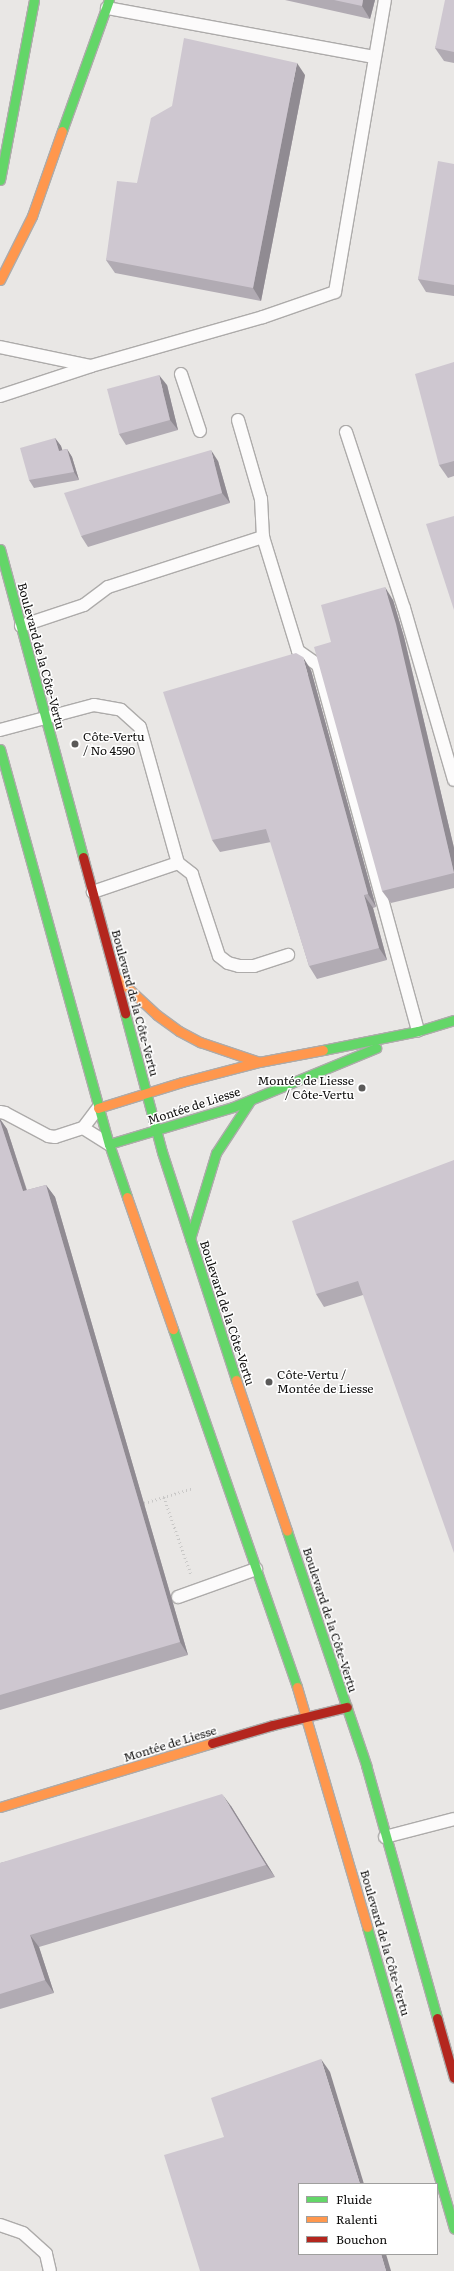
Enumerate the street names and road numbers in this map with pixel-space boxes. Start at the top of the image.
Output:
street label: Boulevard de la Côte-Vertu [14,581,68,731]
street label: Boulevard de la Côte-Vertu [108,928,162,1078]
street label: Montée de Liesse [146,1084,242,1128]
street label: Boulevard de la Côte-Vertu [197,1239,257,1387]
street label: Boulevard de la Côte-Vertu [300,1546,360,1694]
street label: Montée de Liesse [122,1723,218,1765]
street label: Boulevard de la Côte-Vertu [357,1868,413,2018]

